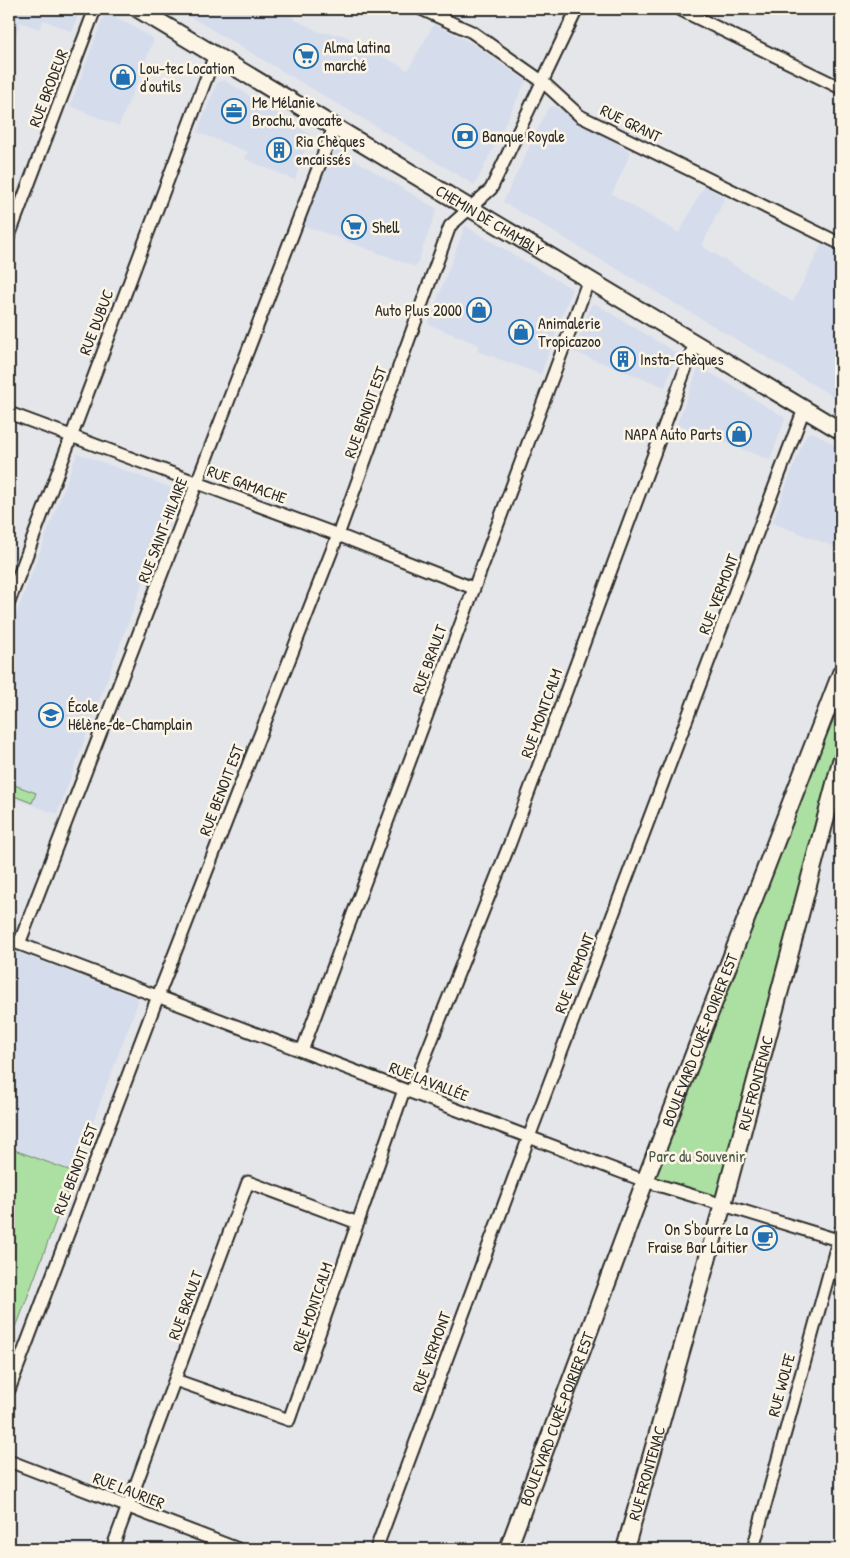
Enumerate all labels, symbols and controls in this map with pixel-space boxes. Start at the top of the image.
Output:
place label: Alma latina marché [324,36,390,76]
supermarket icon: Alma latina marché [293,43,319,69]
street label: RUE BRODEUR [23,46,73,130]
place label: Lou-tec Location d'outils [140,57,235,97]
shop icon: Lou-tec Location d'outils [110,64,136,90]
place label: Me Mélanie Brochu, avocate [252,91,343,131]
office icon: Me Mélanie Brochu, avocate [221,98,247,124]
street label: RUE GRANT [597,99,666,147]
bank icon: Banque Royale [452,123,478,149]
place label: Banque Royale [482,125,565,147]
place label: Ria Chèques encaissés [296,130,365,170]
building icon: Ria Chèques encaissés [266,137,292,163]
street label: CHEMIN DE CHAMBLY [432,179,547,261]
supermarket icon: Shell [341,214,367,240]
place label: Shell [372,216,399,238]
street label: RUE DUBUC [73,286,119,358]
shop icon: Auto Plus 2000 [466,297,492,323]
place label: Auto Plus 2000 [375,299,462,321]
place label: Animalerie Tropicazoo [538,312,601,352]
shop icon: Animalerie Tropicazoo [508,319,534,345]
building icon: Insta-Chèques [610,346,636,372]
place label: Insta-Chèques [640,348,724,370]
street label: RUE BENOIT EST [338,363,392,461]
shop icon: NAPA Auto Parts [726,421,752,447]
place label: NAPA Auto Parts [625,423,722,445]
street label: RUE GAMACHE [204,459,290,509]
street label: RUE SAINT-HILAIRE [132,474,192,586]
street label: RUE VERMONT [693,550,744,637]
street label: RUE BRAULT [406,621,452,697]
street label: RUE MONTCALM [515,665,567,761]
place label: École Hélène-de-Champlain [68,695,192,735]
school or university icon: École Hélène-de-Champlain [38,702,64,728]
street label: RUE BENOIT EST [193,741,249,839]
street label: RUE VERMONT [549,929,600,1016]
street label: BOULEVARD CURÉ-POIRIER EST [656,950,743,1130]
street label: RUE FRONTENAC [732,1033,778,1133]
street label: RUE LAVALLÉE [386,1056,472,1106]
street label: RUE BENOIT EST [47,1120,103,1218]
park label: Parc du Souvenir [649,1145,745,1167]
place label: On S'bourre La Fraise Bar Laitier [647,1218,748,1258]
cafe icon: On S'bourre La Fraise Bar Laitier [752,1225,778,1251]
street label: RUE MONTCALM [286,1259,338,1355]
street label: RUE BRAULT [162,1267,208,1343]
street label: RUE VERMONT [406,1308,456,1395]
street label: BOULEVARD CURÉ-POIRIER EST [514,1328,599,1509]
street label: RUE WOLFE [762,1351,800,1419]
street label: RUE FRONTENAC [623,1423,671,1523]
street label: RUE LAURIER [90,1466,168,1514]

